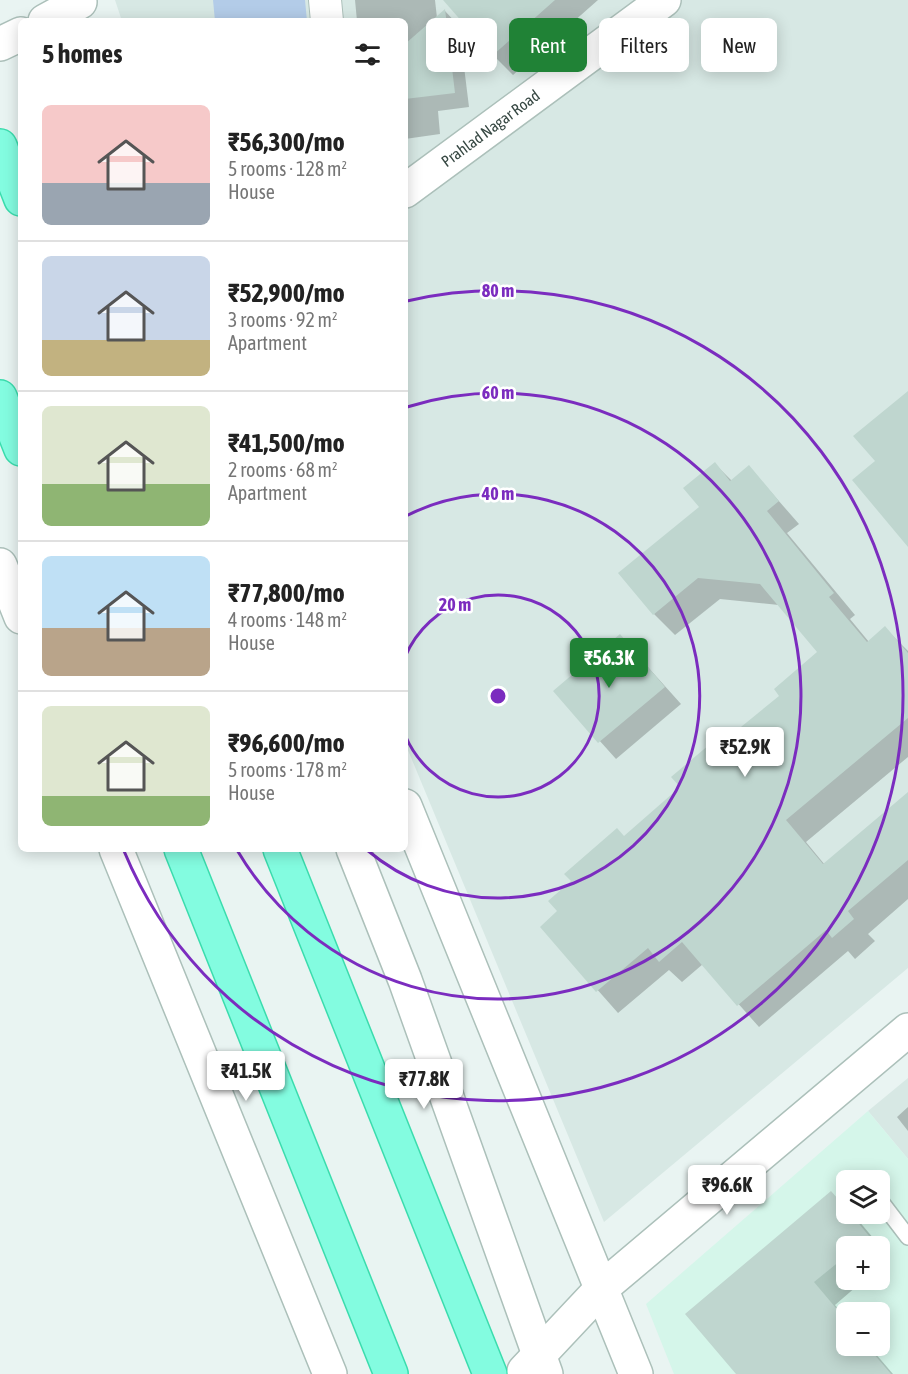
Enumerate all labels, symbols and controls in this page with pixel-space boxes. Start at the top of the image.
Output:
chip: Buy [426,18,497,72]
chip: Rent [509,18,587,72]
chip: Filters [599,18,689,72]
chip: New [701,18,777,72]
icon: filters [351,38,384,71]
text: 5 homes [42,39,122,69]
street label: Prahlad Nagar Road [438,86,543,170]
text: ₹56,300/mo [228,127,345,157]
icon: home [90,129,162,201]
text: 5 rooms · 128 m² [228,157,347,180]
text: House [228,180,275,203]
text: ₹52,900/mo [228,278,345,308]
icon: home [90,280,162,352]
text: 80 m [482,280,514,301]
text: 3 rooms · 92 m² [228,308,338,331]
text: Apartment [228,331,307,354]
text: 60 m [482,382,514,403]
text: ₹41,500/mo [228,428,345,458]
icon: home [90,430,162,502]
text: 2 rooms · 68 m² [228,458,338,481]
text: Apartment [228,481,307,504]
text: 40 m [481,483,514,504]
text: ₹77,800/mo [228,578,345,608]
icon: home [90,580,162,652]
text: 20 m [439,594,471,615]
text: 4 rooms · 148 m² [228,608,347,631]
text: House [228,631,275,654]
pin: ₹56.3K [560,638,658,689]
text: ₹56.3K [584,646,634,669]
centre of rings [488,686,508,706]
pin: ₹52.9K [696,727,794,778]
text: ₹96,600/mo [228,728,345,758]
icon: home [90,730,162,802]
text: ₹52.9K [720,735,770,758]
text: 5 rooms · 178 m² [228,758,347,781]
text: House [228,781,275,804]
pin: ₹41.5K [197,1051,295,1102]
text: ₹41.5K [221,1059,271,1082]
pin: ₹77.8K [375,1059,473,1110]
text: ₹77.8K [399,1067,449,1090]
pin: ₹96.6K [678,1165,776,1216]
map controls [836,1170,890,1356]
button: layers [836,1170,890,1224]
text: ₹96.6K [702,1173,752,1196]
button: + [836,1236,890,1290]
button: − [836,1302,890,1356]

